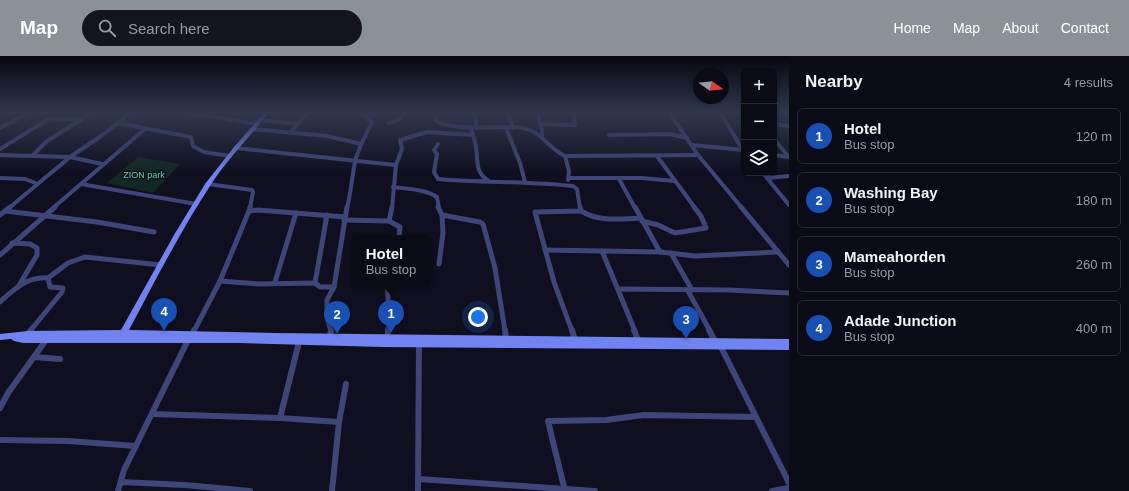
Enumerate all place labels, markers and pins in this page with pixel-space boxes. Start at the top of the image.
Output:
pin: 4 [151,298,177,331]
pin: 1 [378,300,404,333]
pin: 2 [324,301,350,334]
pin: 3 [673,306,699,339]

